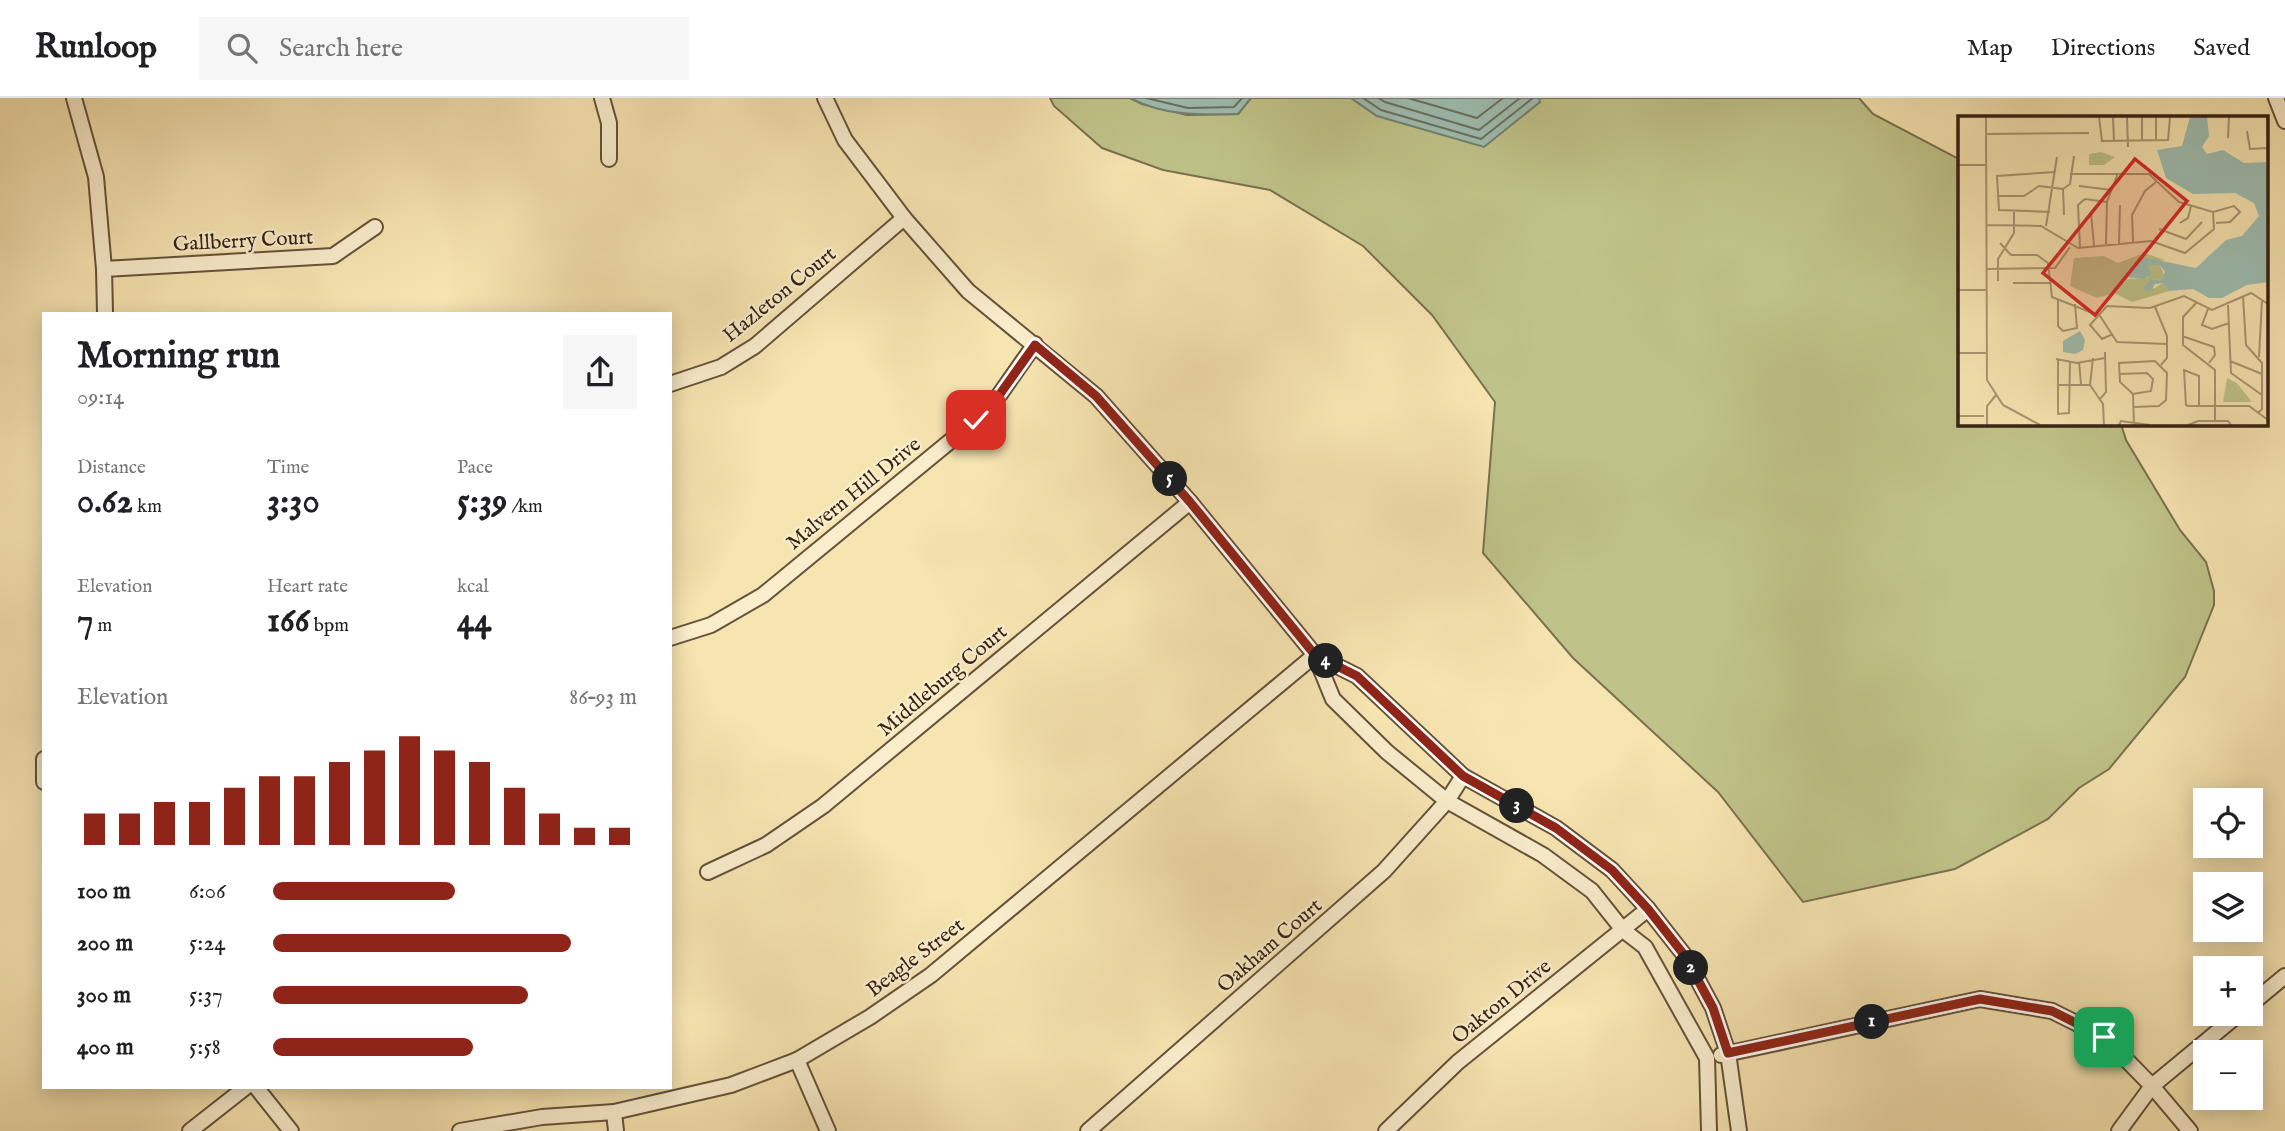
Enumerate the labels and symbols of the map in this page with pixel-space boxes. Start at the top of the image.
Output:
inset map [1958,116,2268,425]
street label: Gallberry Court [172,224,314,259]
street label: Hazleton Court [718,241,842,349]
pin [946,390,1006,450]
street label: Malvern Hill Drive [781,431,927,557]
pin: 5 [1152,462,1188,496]
street label: Middleburg Court [873,619,1013,743]
pin: 4 [1308,644,1344,678]
pin: 3 [1500,788,1534,824]
street label: Oakham Court [1212,893,1328,999]
street label: Beagle Street [861,912,970,1004]
pin: 2 [1674,950,1708,986]
street label: Oakton Drive [1447,953,1558,1051]
pin: 1 [1854,1004,1890,1040]
pin [2074,1007,2134,1067]

